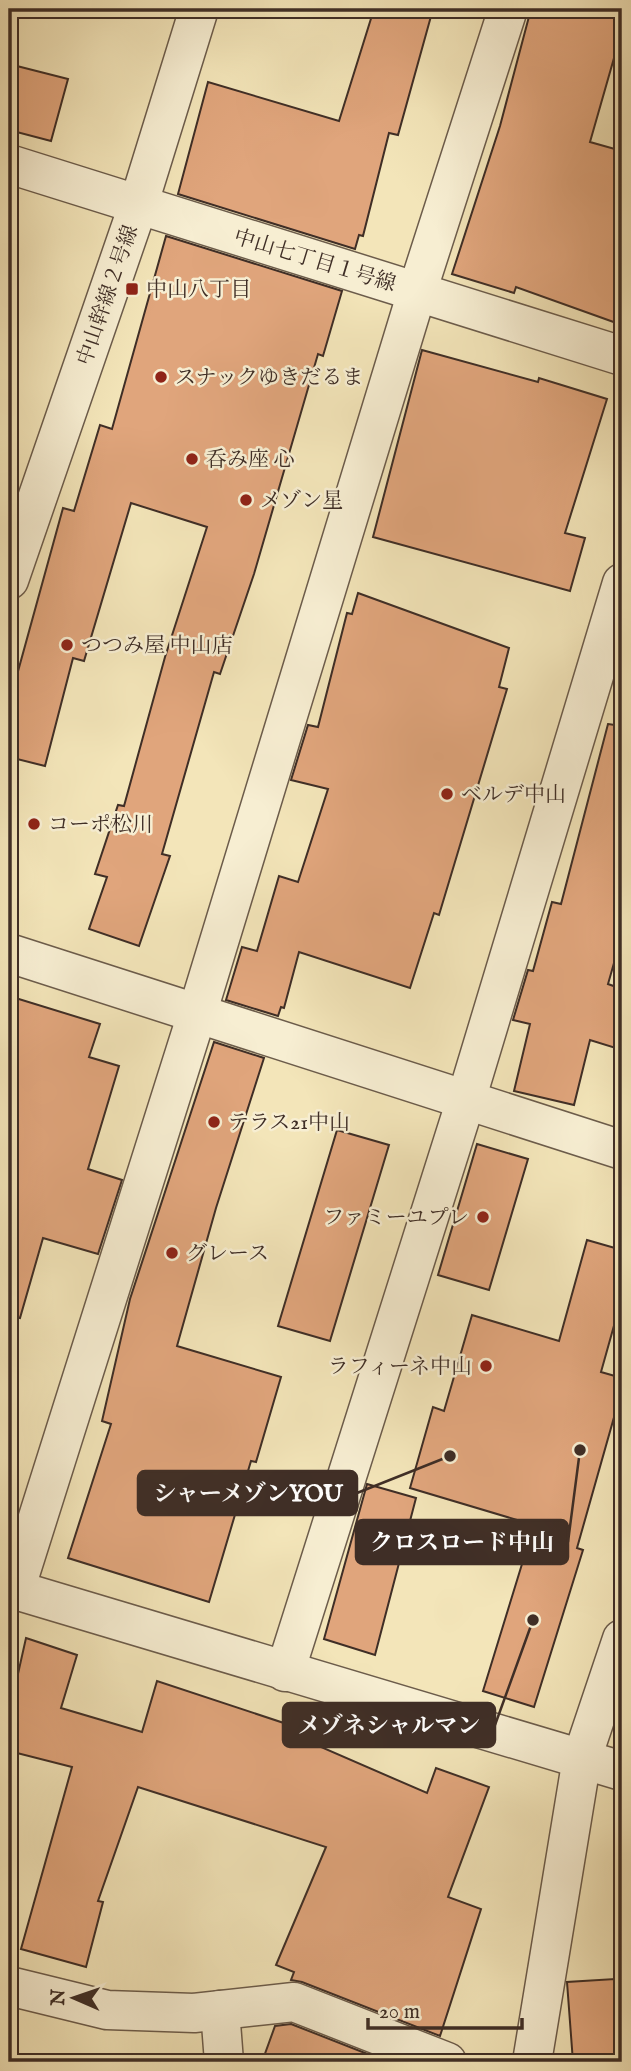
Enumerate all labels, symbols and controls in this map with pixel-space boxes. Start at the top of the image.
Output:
street label: 中山幹線２号線 [72,222,145,369]
street label: 中山七丁目１号線 [230,224,399,299]
place label: 中山八丁目 [146,277,251,304]
marker: 中山八丁目 [124,281,140,297]
place label: スナックゆきだるま [175,365,363,392]
marker: スナックゆきだるま [153,369,169,385]
place label: 呑み座 心 [206,447,295,474]
marker: 呑み座 心 [184,451,200,467]
place label: メゾン星 [260,488,343,515]
marker: メゾン星 [238,492,254,508]
place label: つつみ屋 中山店 [81,633,233,660]
marker: つつみ屋 中山店 [59,637,75,653]
place label: ベルデ中山 [461,782,566,809]
marker: ベルデ中山 [439,786,455,802]
place label: コーポ松川 [48,812,153,839]
marker: コーポ松川 [26,816,42,832]
place label: テラス21中山 [228,1110,350,1137]
marker: テラス21中山 [206,1114,222,1130]
place label: ファミーユプレ [323,1205,469,1232]
marker: ファミーユプレ [475,1209,491,1225]
place label: グレース [186,1241,269,1268]
marker: グレース [164,1245,180,1261]
place label: ラフィーネ中山 [328,1354,472,1381]
marker: ラフィーネ中山 [478,1358,494,1374]
callout: シャーメゾンYOU [138,1471,357,1515]
text: シャーメゾンYOU [153,1480,343,1509]
callout: クロスロード中山 [356,1520,568,1564]
text: クロスロード中山 [370,1529,554,1558]
callout: メゾネシャルマン [283,1703,495,1747]
text: メゾネシャルマン [298,1712,480,1741]
north arrow [38,1962,108,2032]
scale bar [368,1987,522,2031]
text: N [47,1988,71,2007]
text: 20 m [379,1999,420,2026]

